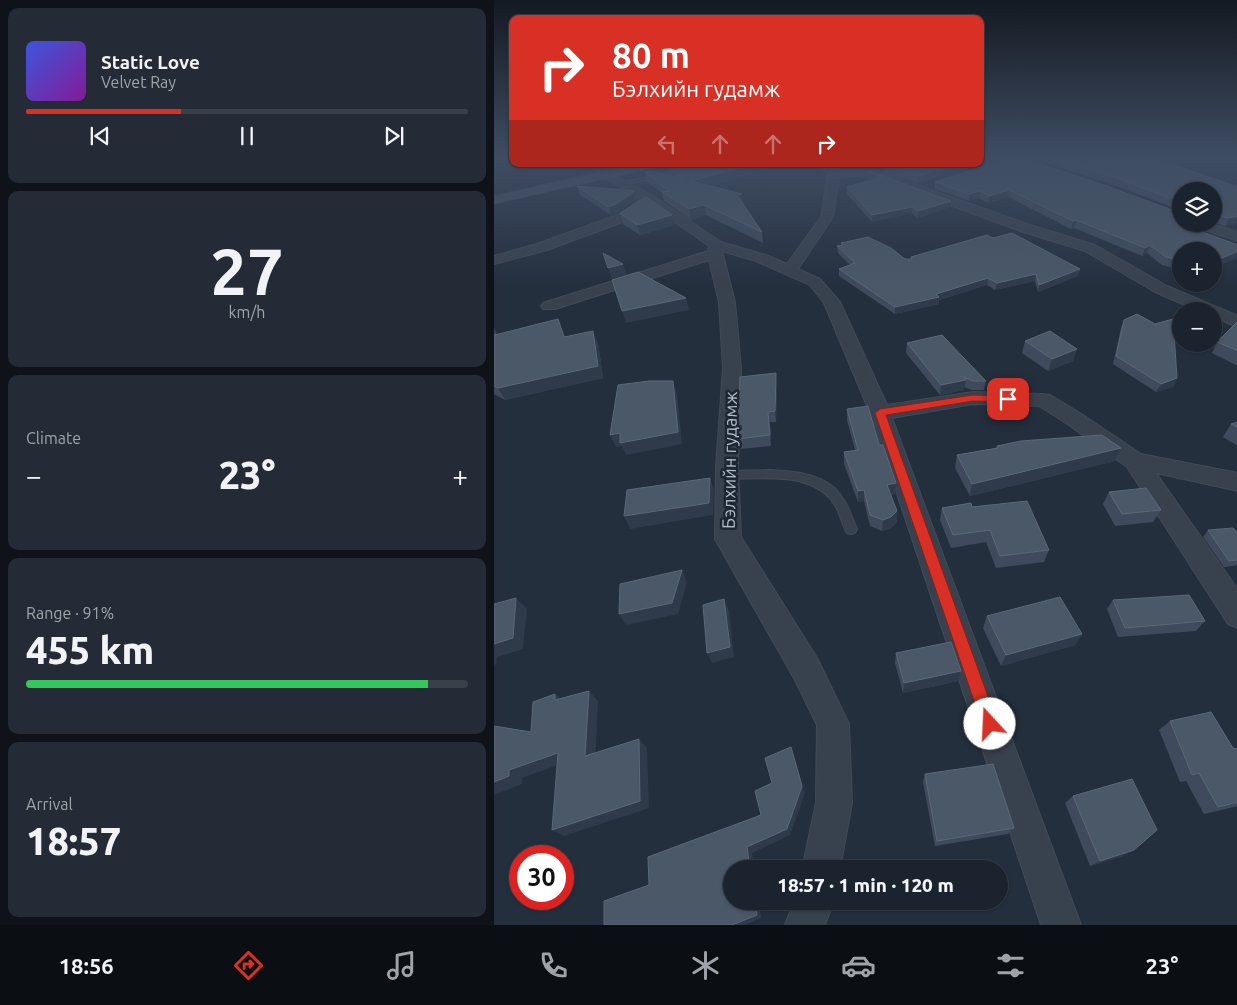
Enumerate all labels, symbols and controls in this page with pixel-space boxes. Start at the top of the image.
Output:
icon: right [529,35,594,100]
text: 80 m [612,35,690,75]
text: Static Love [101,51,200,73]
text: Velvet Ray [101,73,176,91]
text: Бэлхийн гудамж [612,76,780,101]
icon: previous [86,122,114,150]
icon: pause [233,122,261,150]
icon: next [380,122,408,150]
icon: left [653,130,681,158]
icon: ahead [706,130,734,158]
icon: ahead [759,130,787,158]
icon: right [812,130,840,158]
map controls [1172,182,1222,352]
button: layers [1172,182,1222,232]
text: 27 [210,234,284,307]
button: + [1172,242,1222,292]
button: − [1172,302,1222,352]
text: km/h [229,303,265,321]
pin [987,378,1029,420]
icon: arrive [994,385,1022,413]
street label: Бэлхийн гудамж [718,390,740,529]
text: Climate [26,429,81,447]
text: 23° [219,454,275,496]
text: − [26,460,42,491]
text: + [452,460,468,491]
text: Range · 91% [26,604,114,622]
text: 455 km [26,629,154,671]
position arrow [963,697,1015,749]
text: Arrival [26,795,73,813]
text: 18:57 [26,820,121,862]
speed limit sign: 30 [509,845,574,910]
text: 18:57 · 1 min · 120 m [777,874,954,896]
icon: directions [231,948,266,983]
icon: music [384,948,419,983]
icon: phone [536,948,571,983]
icon: climate [688,948,723,983]
icon: car [841,948,876,983]
icon: filters [993,948,1028,983]
text: 18:56 [59,953,114,978]
text: 23° [1146,953,1178,978]

